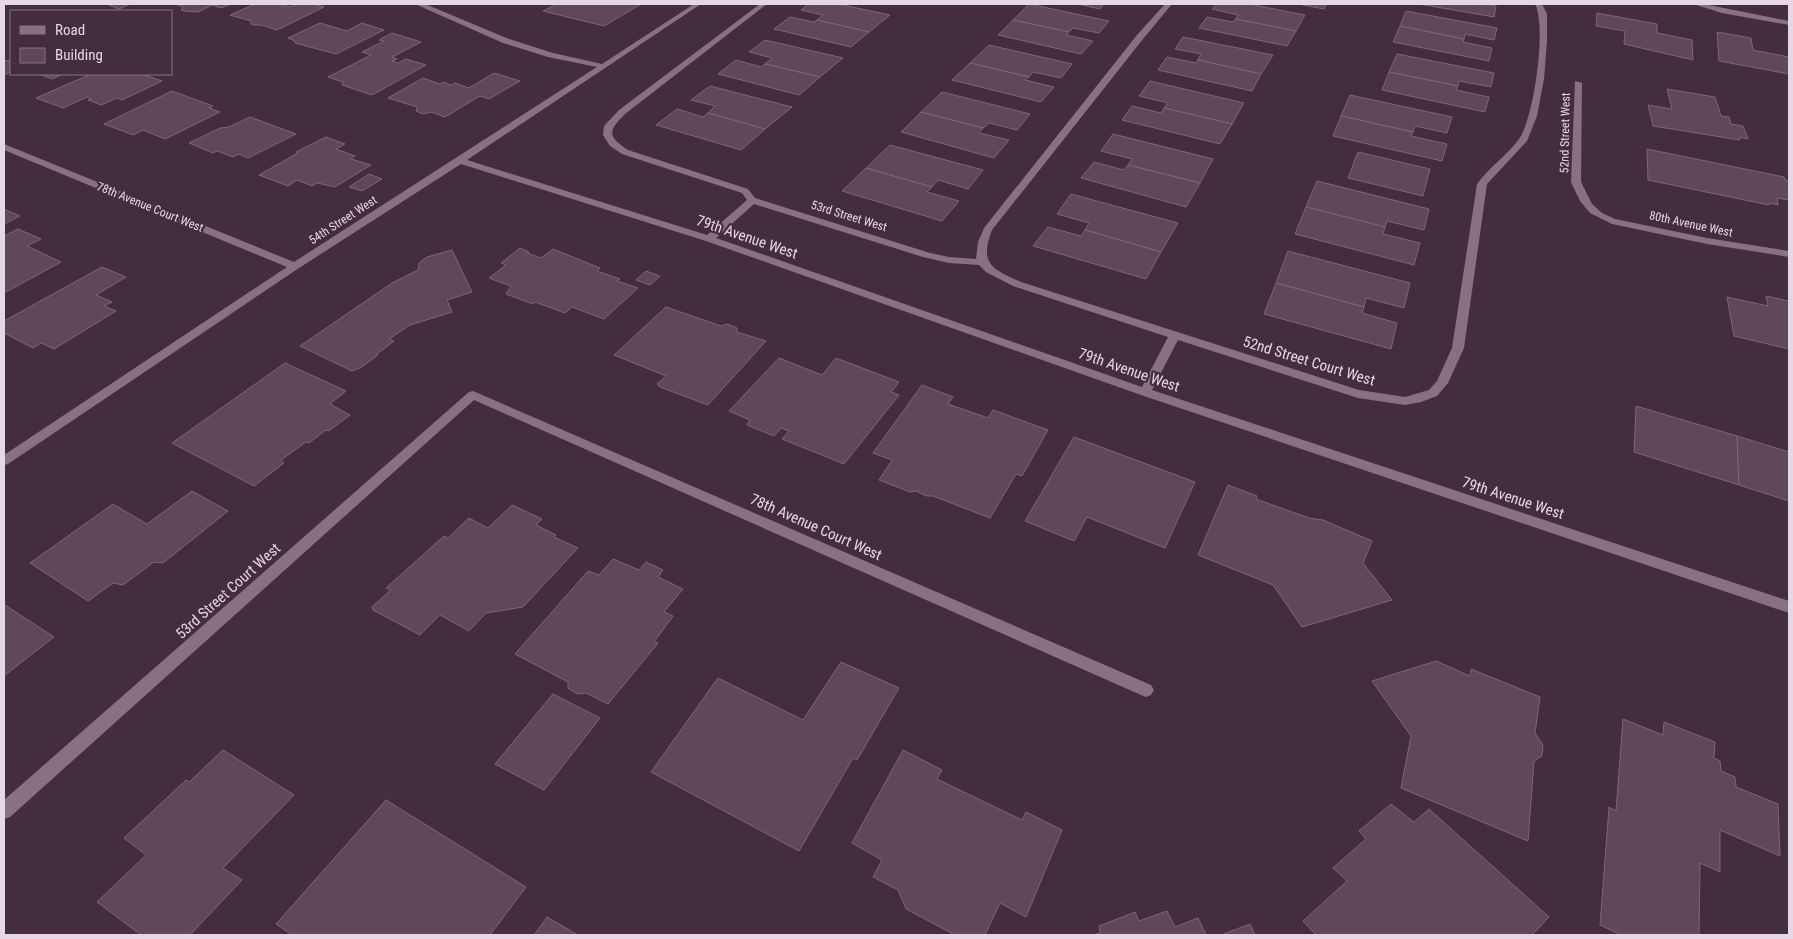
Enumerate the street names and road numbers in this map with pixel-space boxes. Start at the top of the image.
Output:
street label: 52nd Street West [1557,92,1573,174]
street label: 78th Avenue Court West [95,179,206,235]
street label: 54th Street West [306,193,380,247]
street label: 53rd Street West [809,198,889,234]
street label: 80th Avenue West [1648,208,1734,240]
street label: 79th Avenue West [694,211,800,263]
street label: 52nd Street Court West [1241,332,1377,390]
street label: 79th Avenue West [1076,344,1182,396]
street label: 79th Avenue West [1460,473,1566,523]
street label: 78th Avenue Court West [747,490,885,564]
street label: 53rd Street Court West [172,539,284,643]

